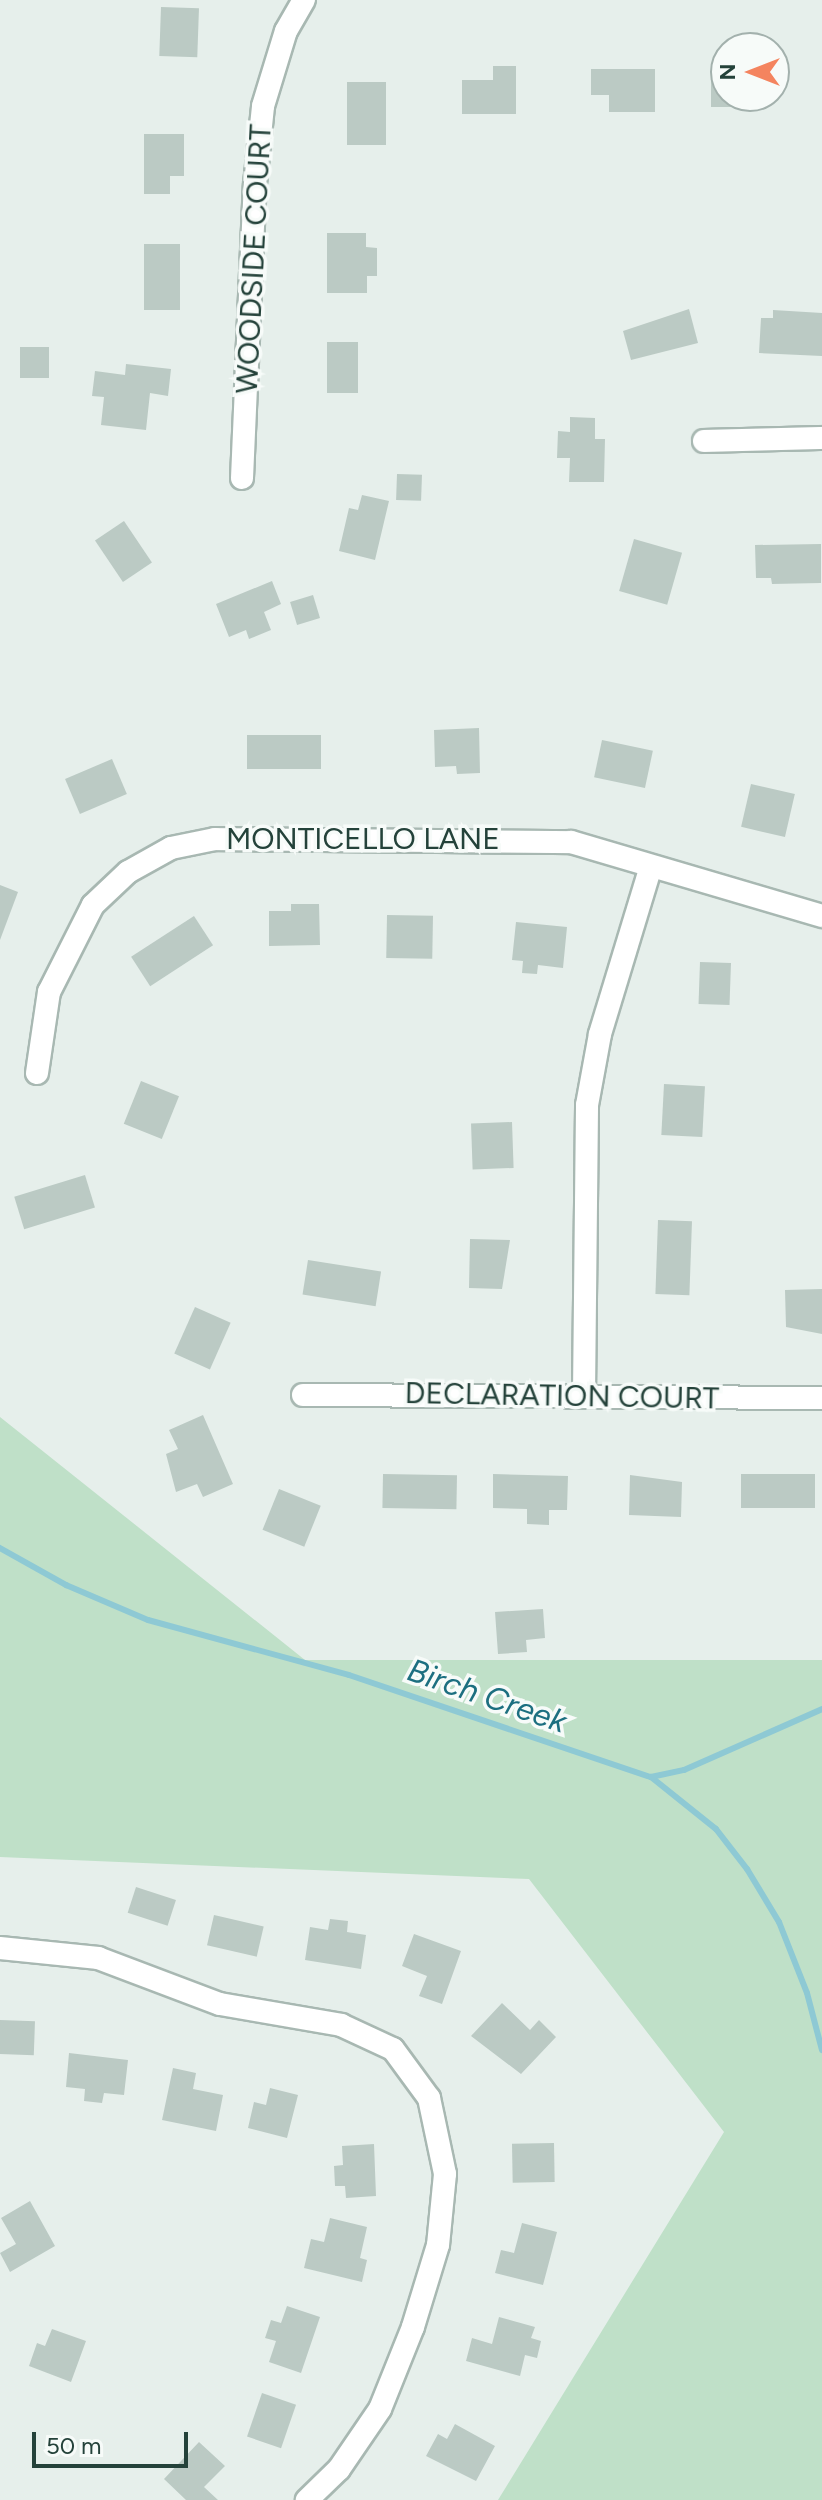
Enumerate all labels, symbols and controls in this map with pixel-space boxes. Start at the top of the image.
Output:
north arrow [710,32,790,112]
text: N [714,64,741,81]
street label: WOODSIDE COURT [229,123,279,395]
street label: MONTICELLO LANE [226,821,500,857]
street label: DECLARATION COURT [404,1375,720,1417]
water label: Birch Creek [402,1651,572,1741]
scale bar [36,2416,192,2466]
text: 50 m [46,2431,102,2460]

